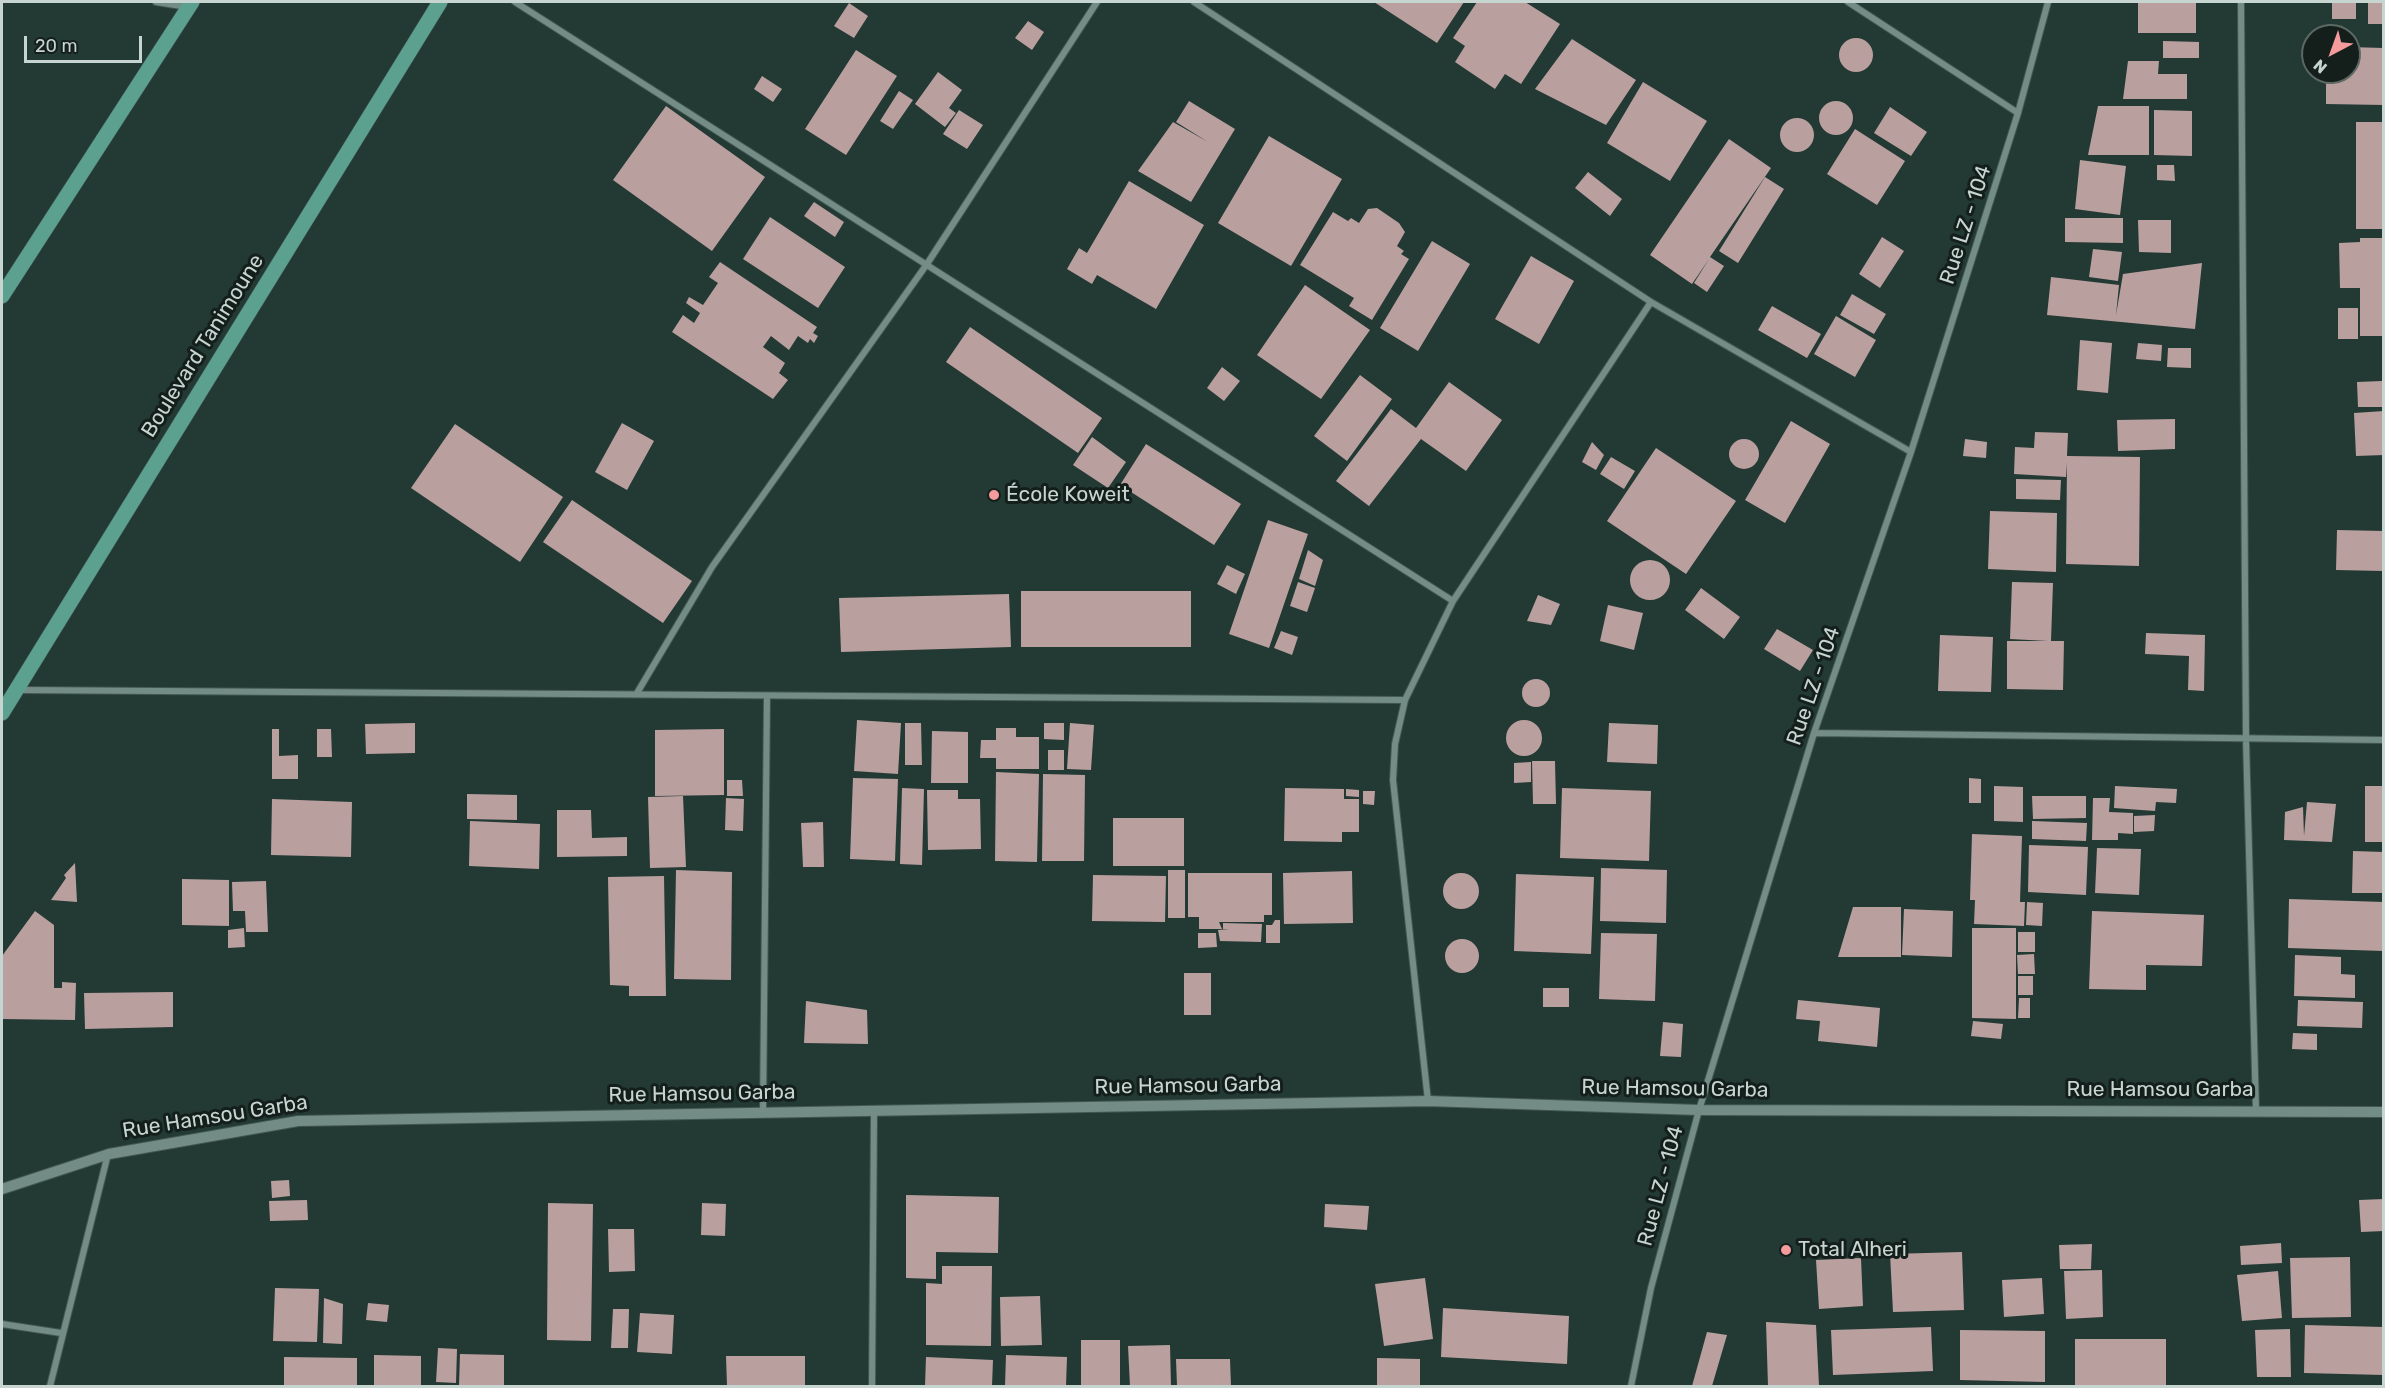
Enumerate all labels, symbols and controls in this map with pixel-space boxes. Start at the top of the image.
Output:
scale bar [27,24,146,62]
north arrow [2301,24,2361,84]
text: 20 m [35,35,77,57]
text: N [2310,56,2331,77]
street label: Rue LZ - 104 [1935,162,1997,288]
street label: Boulevard Tanimoune [136,250,270,442]
place label: École Koweit [1006,482,1130,508]
marker: École Koweit [987,488,1001,502]
street label: Rue LZ - 104 [1782,623,1846,749]
street label: Rue Hamsou Garba [1094,1072,1282,1100]
street label: Rue Hamsou Garba [1581,1075,1769,1103]
street label: Rue Hamsou Garba [2066,1077,2254,1103]
street label: Rue Hamsou Garba [608,1080,796,1108]
street label: Rue Hamsou Garba [121,1090,309,1144]
street label: Rue LZ - 104 [1633,1123,1689,1249]
place label: Total Alheri [1798,1237,1907,1263]
marker: Total Alheri [1779,1243,1793,1257]

